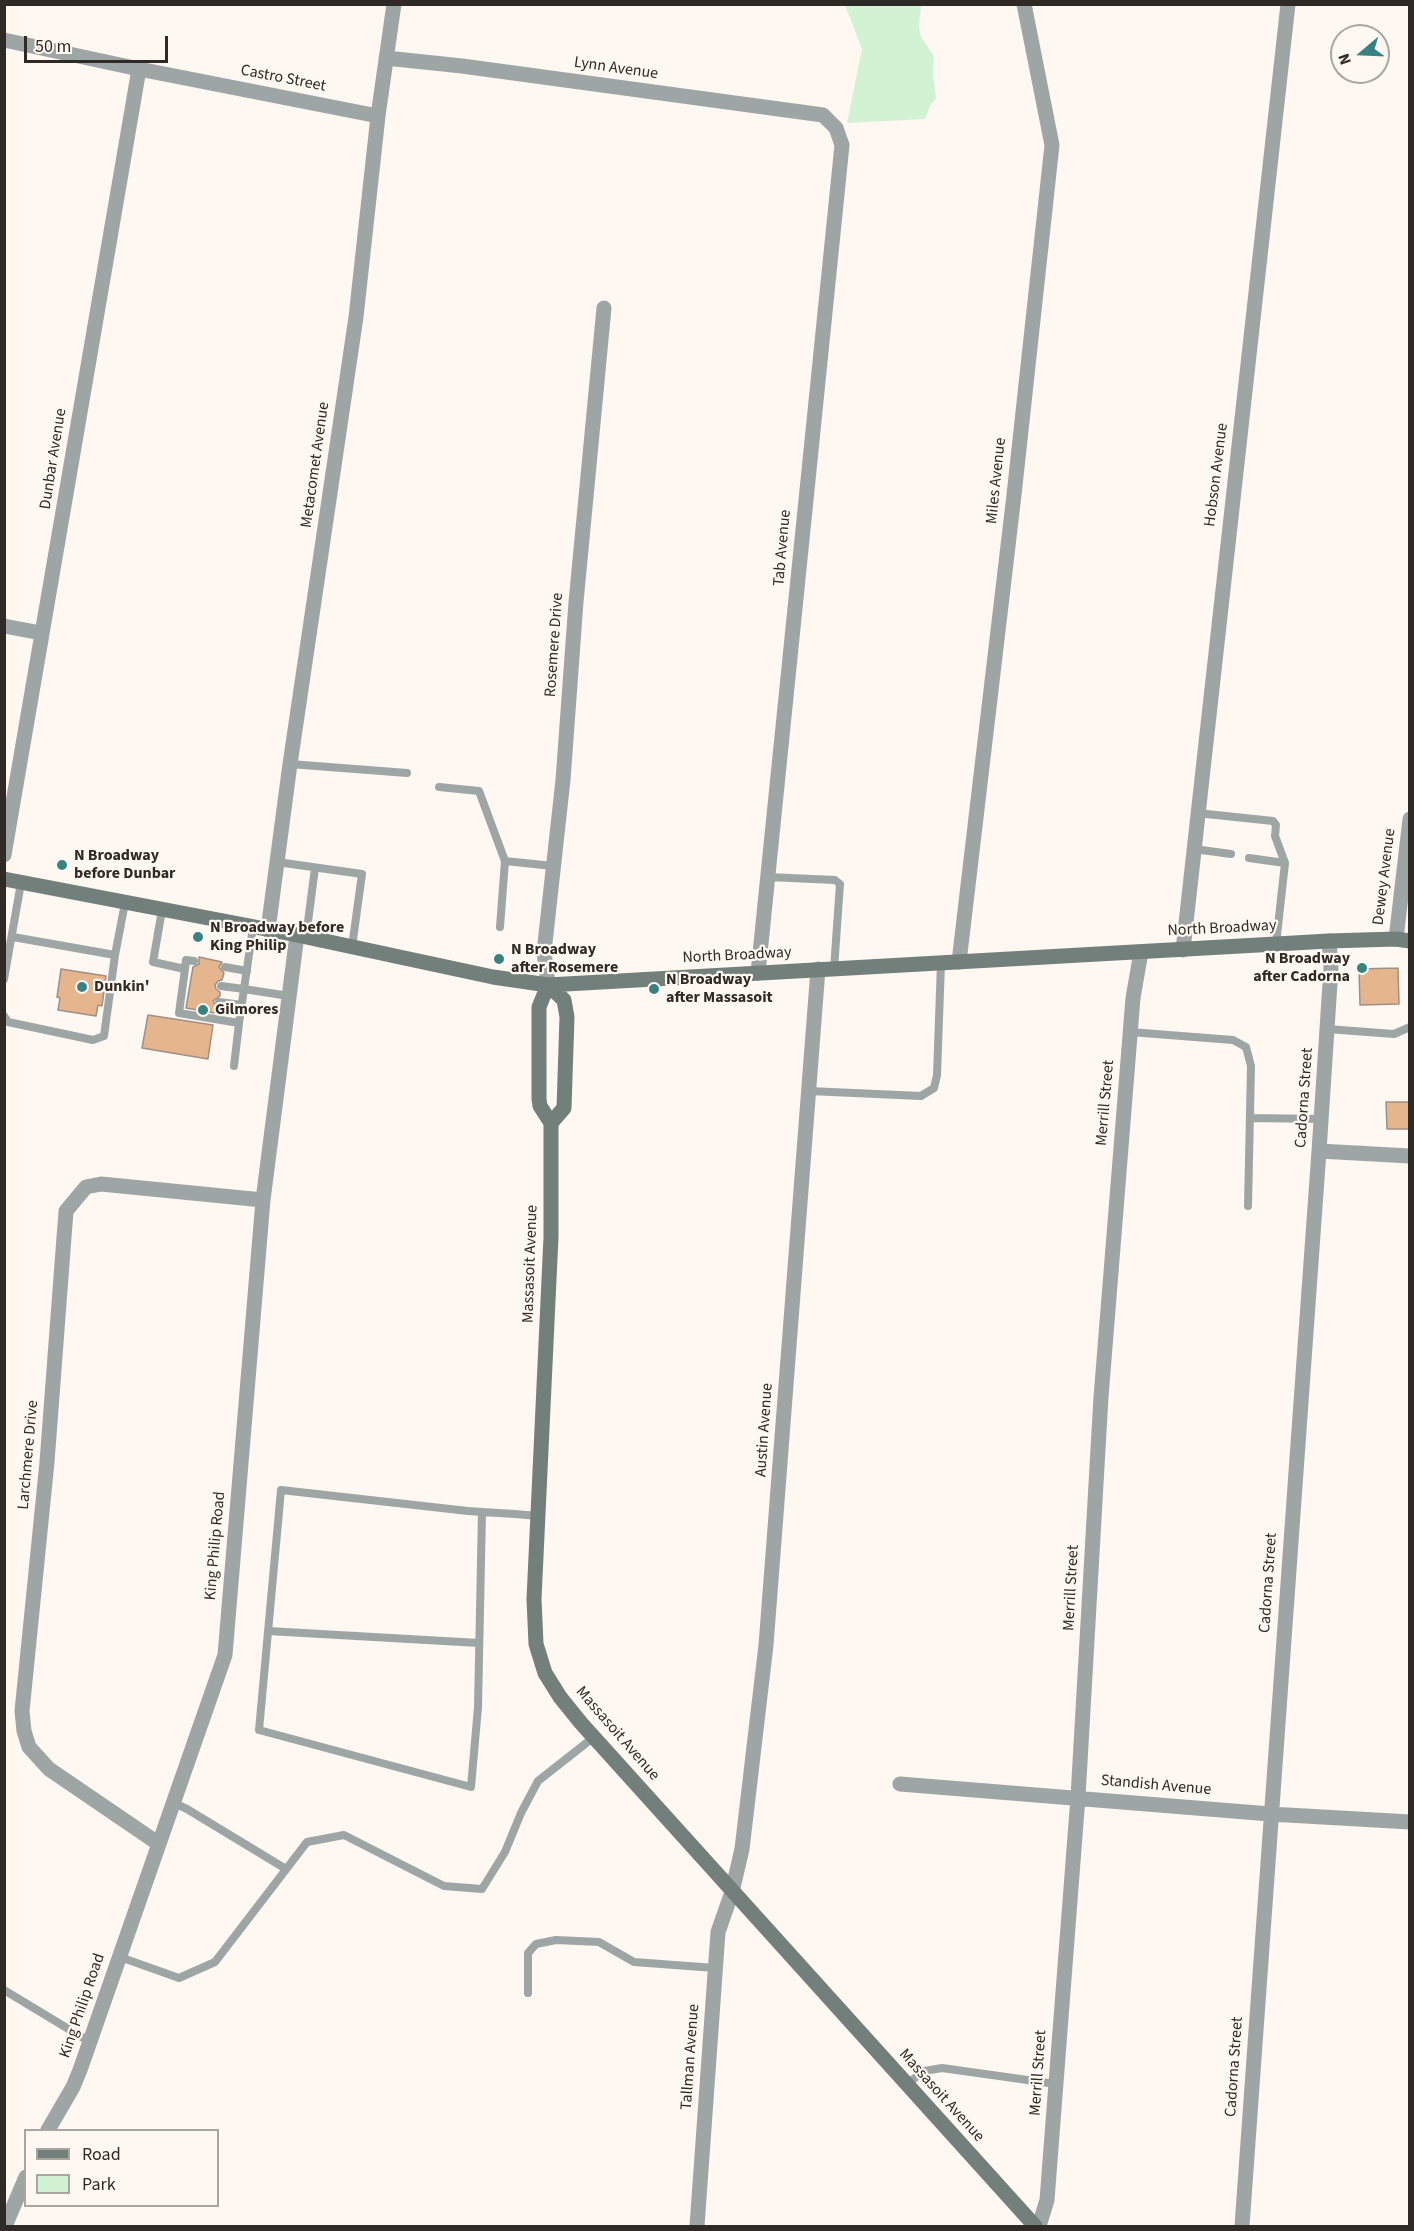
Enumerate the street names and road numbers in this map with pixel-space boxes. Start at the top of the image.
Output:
street label: Lynn Avenue [573,54,659,84]
street label: Castro Street [239,61,327,97]
street label: Metacomet Avenue [298,401,334,529]
street label: Dunbar Avenue [37,407,71,511]
street label: Hobson Avenue [1201,422,1233,528]
street label: Miles Avenue [983,437,1011,525]
street label: Tab Avenue [770,509,796,587]
street label: Rosemere Drive [542,592,568,698]
street label: Dewey Avenue [1370,828,1400,926]
street label: North Broadway [1167,917,1277,941]
street label: North Broadway [682,944,792,968]
street label: Cadorna Street [1292,1047,1318,1149]
street label: Merrill Street [1093,1059,1119,1147]
street label: Massasoit Avenue [519,1205,543,1323]
street label: Austin Avenue [752,1382,778,1478]
street label: Larchmere Drive [15,1400,43,1510]
street label: King Philip Road [202,1491,230,1601]
street label: Cadorna Street [1256,1532,1282,1634]
street label: Merrill Street [1060,1545,1084,1631]
street label: Massasoit Avenue [571,1683,663,1785]
street label: Standish Avenue [1100,1772,1212,1800]
street label: King Philip Road [56,1951,110,2061]
street label: Tallman Avenue [678,2003,704,2111]
street label: Cadorna Street [1222,2016,1248,2118]
street label: Merrill Street [1026,2029,1052,2117]
street label: Massasoit Avenue [894,2046,988,2146]

